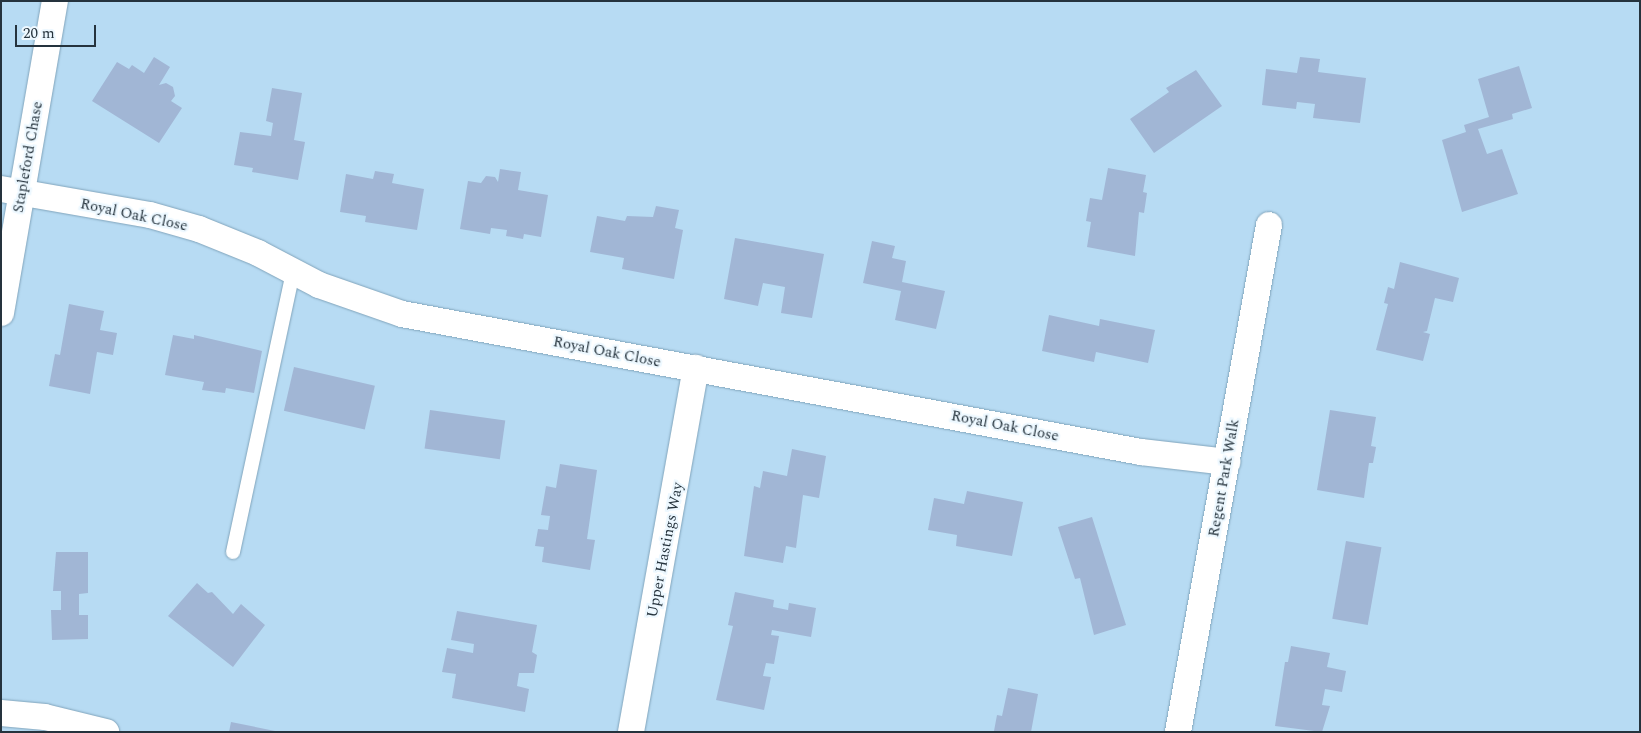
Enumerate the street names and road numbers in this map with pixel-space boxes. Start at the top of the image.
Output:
street label: Stapleford Chase [9,100,47,214]
street label: Royal Oak Close [79,195,189,235]
street label: Royal Oak Close [552,333,662,371]
street label: Royal Oak Close [950,407,1060,445]
street label: Regent Park Walk [1205,418,1243,538]
street label: Upper Hastings Way [643,481,687,619]

